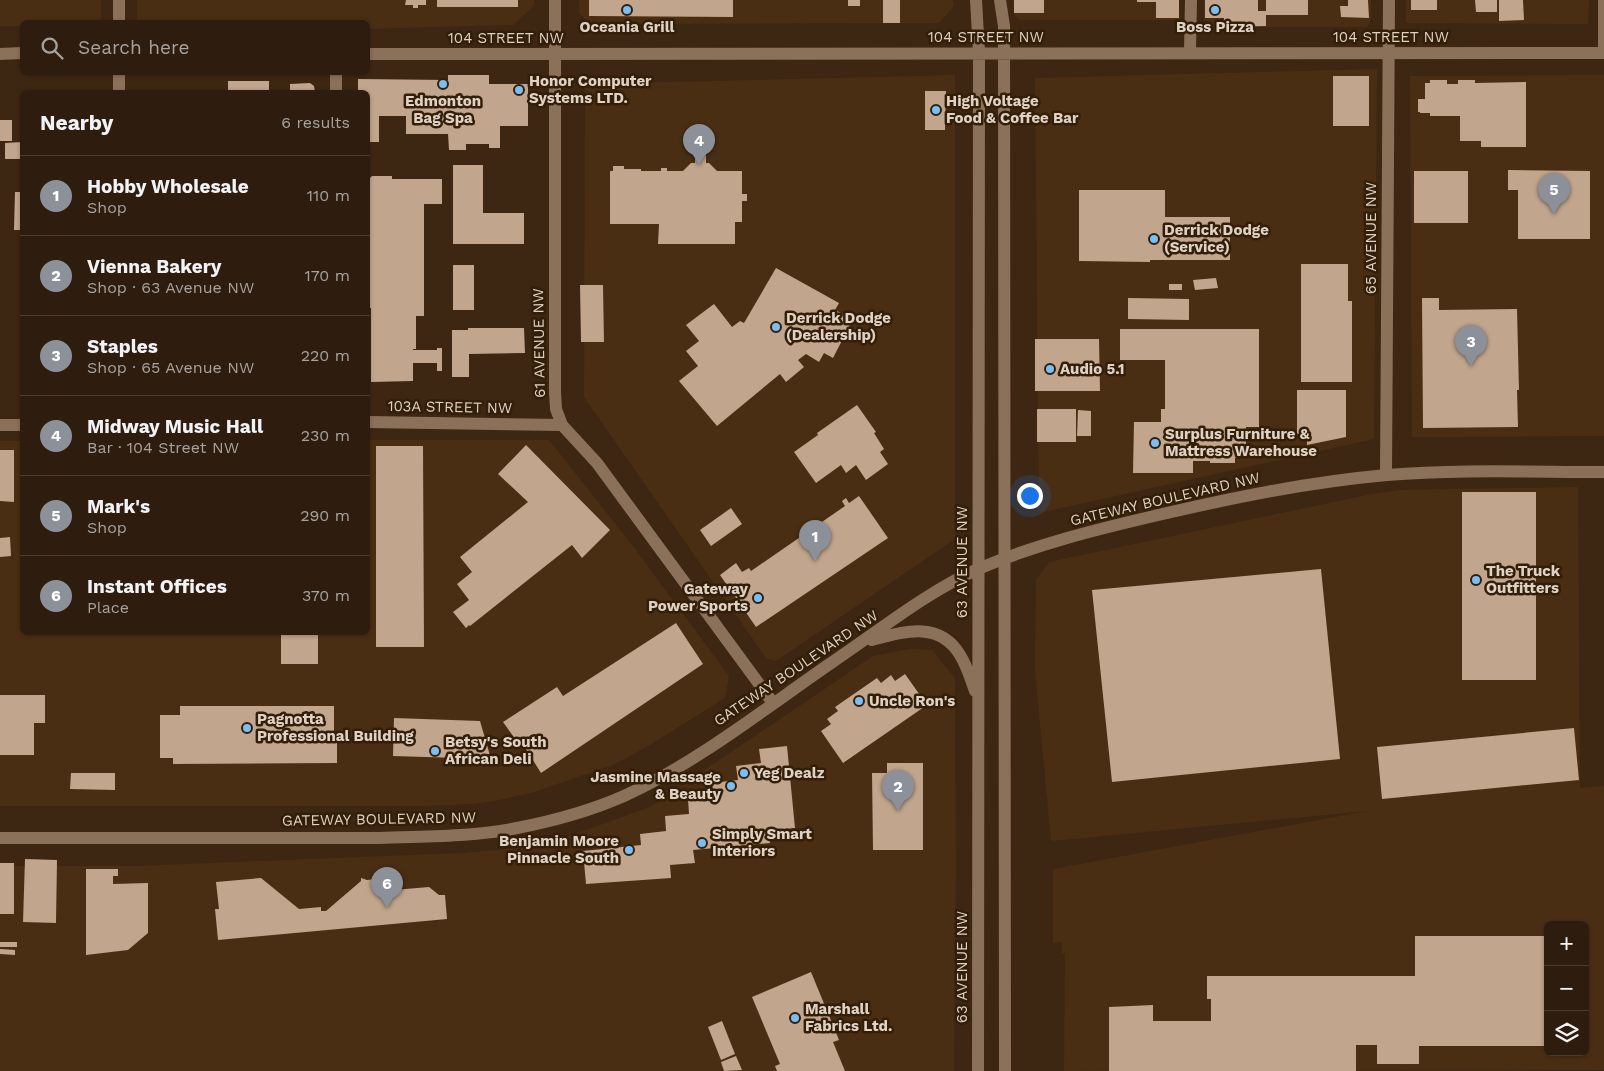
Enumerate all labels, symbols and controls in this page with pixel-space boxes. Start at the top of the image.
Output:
marker: Oceania Grill [621,4,633,16]
marker: Boss Pizza [1209,4,1221,16]
place label: Oceania Grill [580,18,675,36]
place label: Boss Pizza [1176,18,1254,36]
search box [20,20,370,75]
street label: 104 STREET NW [928,28,1044,46]
street label: 104 STREET NW [1333,28,1449,46]
street label: 104 STREET NW [448,29,564,47]
icon: search [38,34,66,62]
text: Search here [78,36,189,59]
place label: Honor Computer Systems LTD. [529,72,652,107]
marker: Edmonton Bag Spa [437,78,449,90]
marker: Honor Computer Systems LTD. [513,84,525,96]
place label: Edmonton Bag Spa [405,92,481,127]
place label: High Voltage Food & Coffee Bar [946,92,1079,127]
marker: High Voltage Food & Coffee Bar [930,104,942,116]
text: Nearby [40,110,113,135]
text: 6 results [281,113,350,132]
pin: 4 [683,124,715,165]
pin: 5 [1538,173,1570,214]
text: Hobby Wholesale [87,175,249,198]
street label: 65 AVENUE NW [1362,182,1380,294]
text: 1 [53,186,59,205]
text: 110 m [307,186,350,205]
text: Shop [87,198,127,217]
place label: Derrick Dodge (Service) [1164,221,1269,256]
marker: Derrick Dodge (Service) [1148,233,1160,245]
text: Vienna Bakery [87,255,222,278]
text: 2 [51,266,61,285]
text: 170 m [304,266,350,285]
text: Shop · 63 Avenue NW [87,278,254,297]
street label: 61 AVENUE NW [529,288,549,398]
place label: Derrick Dodge (Dealership) [786,309,891,344]
marker: Derrick Dodge (Dealership) [770,321,782,333]
pin: 3 [1455,325,1487,366]
text: Staples [87,335,158,358]
text: 3 [51,346,61,365]
text: 220 m [301,346,350,365]
text: Shop · 65 Avenue NW [87,358,254,377]
place label: Audio 5.1 [1060,360,1124,378]
marker: Audio 5.1 [1044,363,1056,375]
street label: 103A STREET NW [388,397,512,417]
text: Midway Music Hall [87,415,263,438]
place label: Surplus Furniture & Mattress Warehouse [1165,425,1317,460]
text: 4 [51,426,61,445]
text: 230 m [301,426,350,445]
marker: Surplus Furniture & Mattress Warehouse [1149,437,1161,449]
text: Bar · 104 Street NW [87,438,239,457]
street label: GATEWAY BOULEVARD NW [1068,468,1262,530]
your location [1017,483,1043,509]
text: Mark's [87,495,150,518]
text: 5 [51,506,61,525]
text: 290 m [300,506,350,525]
street label: 63 AVENUE NW [953,506,971,618]
text: Shop [87,518,127,537]
pin: 1 [799,520,831,561]
place label: The Truck Outfitters [1486,562,1561,597]
marker: The Truck Outfitters [1470,574,1482,586]
text: Instant Offices [87,575,227,598]
place label: Gateway Power Sports [648,580,749,615]
text: 6 [51,586,61,605]
text: 370 m [302,586,350,605]
marker: Gateway Power Sports [752,592,764,604]
text: Place [87,598,129,617]
street label: GATEWAY BOULEVARD NW [711,606,881,730]
place label: Uncle Ron's [869,692,955,710]
marker: Uncle Ron's [853,695,865,707]
place label: Pagnotta Professional Building [257,710,414,745]
marker: Pagnotta Professional Building [241,722,253,734]
place label: Betsy's South African Deli [445,733,547,768]
marker: Betsy's South African Deli [429,745,441,757]
place label: Yeg Dealz [754,764,825,782]
marker: Yeg Dealz [738,767,750,779]
place label: Jasmine Massage & Beauty [590,768,722,803]
pin: 2 [882,770,914,811]
marker: Jasmine Massage & Beauty [725,780,737,792]
street label: GATEWAY BOULEVARD NW [282,808,476,830]
place label: Simply Smart Interiors [712,825,812,860]
place label: Benjamin Moore Pinnacle South [499,832,619,867]
marker: Simply Smart Interiors [696,837,708,849]
marker: Benjamin Moore Pinnacle South [623,844,635,856]
pin: 6 [371,867,403,908]
street label: 63 AVENUE NW [953,911,971,1023]
map controls [1544,921,1589,1056]
button: + [1544,921,1589,966]
button: − [1544,966,1589,1011]
place label: Marshall Fabrics Ltd. [805,1000,892,1035]
button: layers [1544,1011,1589,1056]
marker: Marshall Fabrics Ltd. [789,1012,801,1024]

